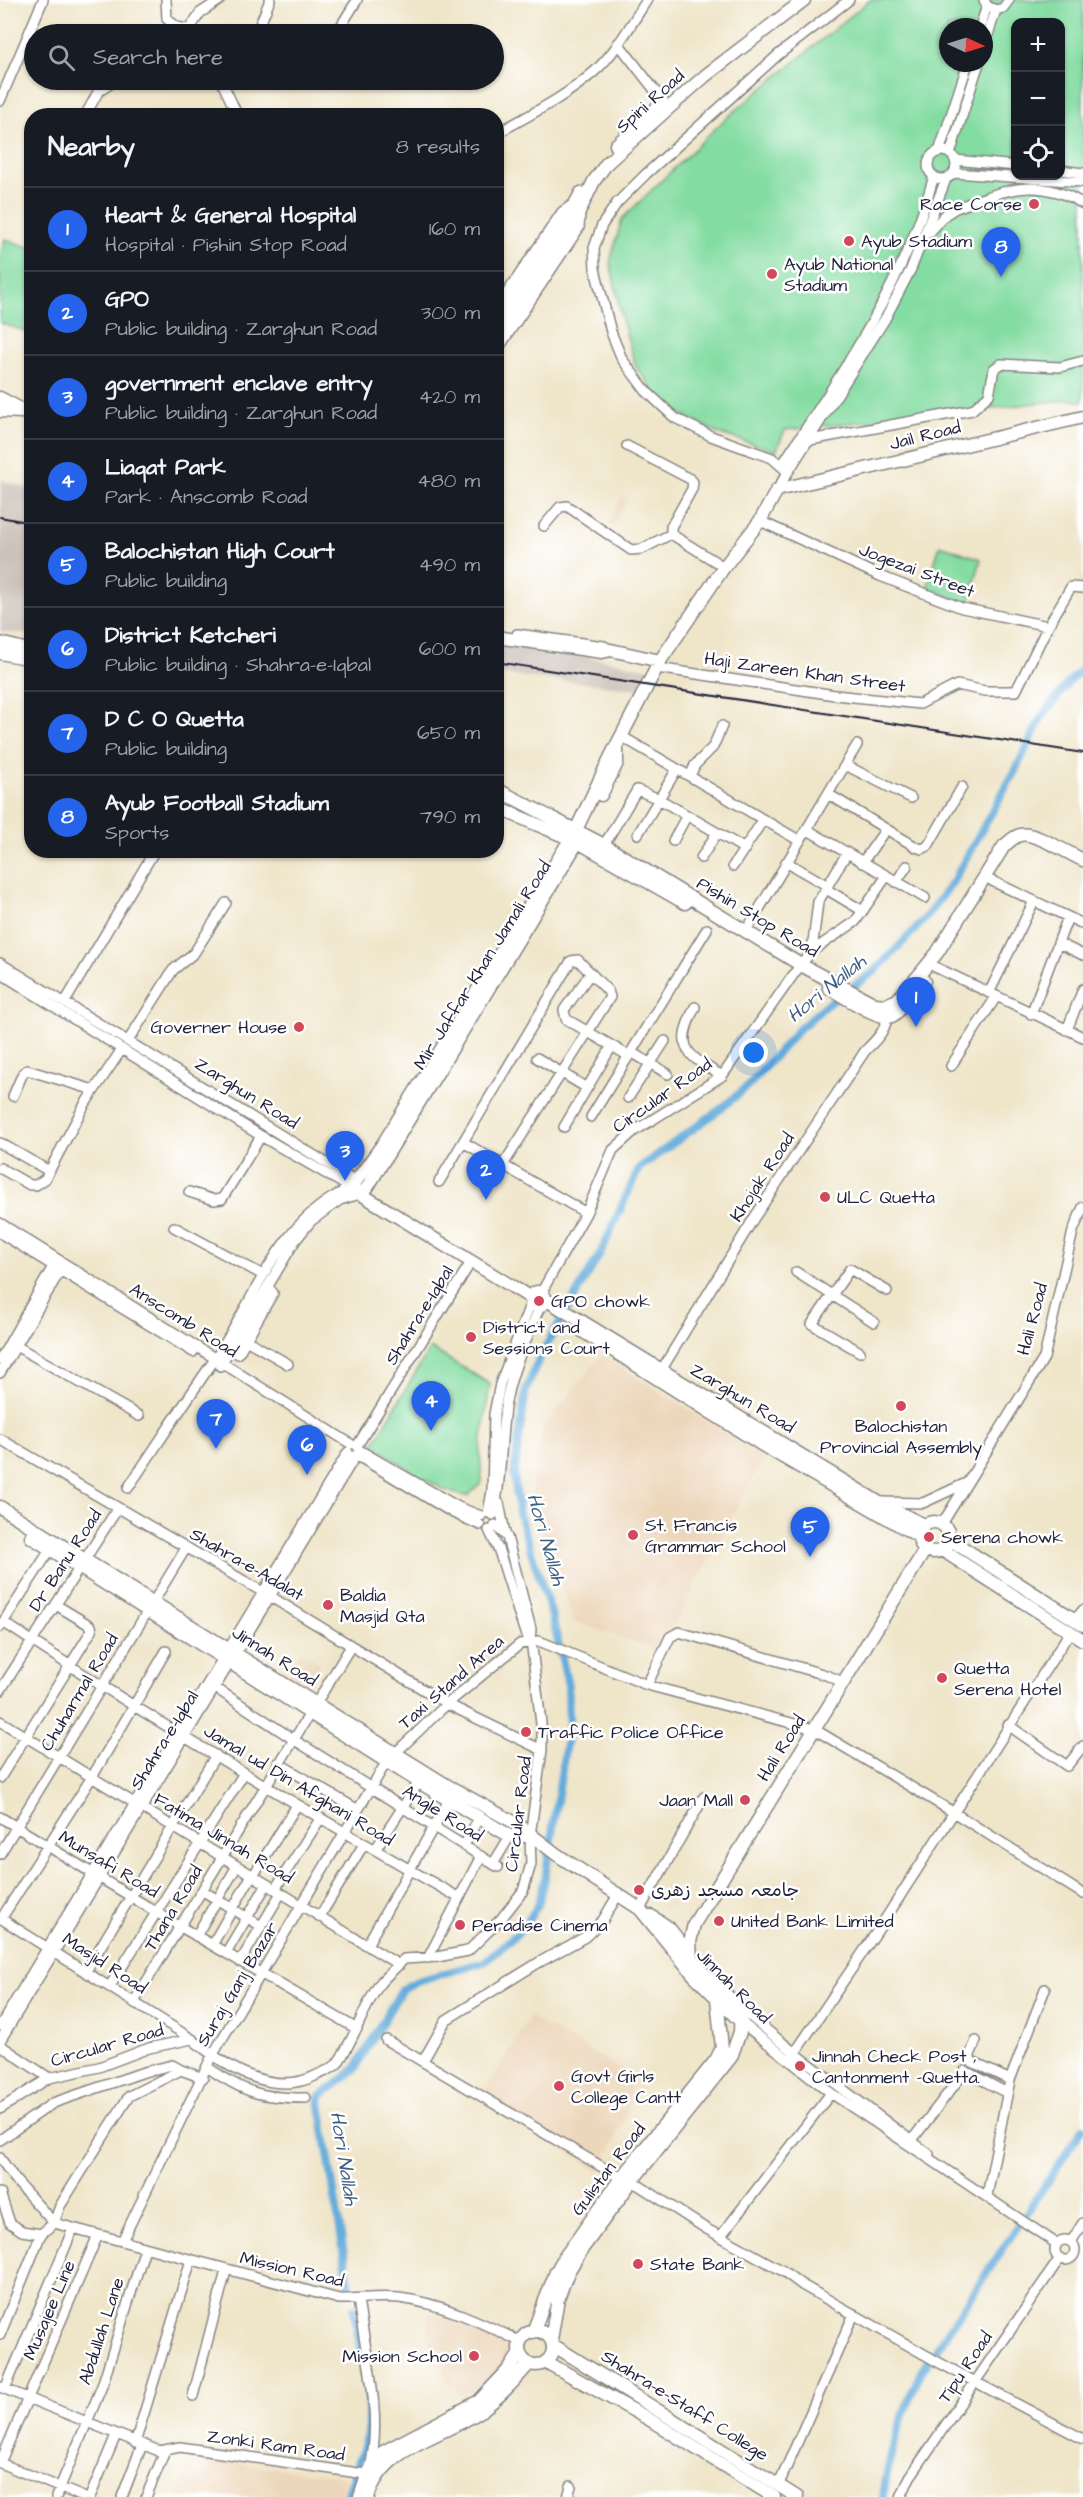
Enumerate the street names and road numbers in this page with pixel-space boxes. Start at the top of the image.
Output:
street label: Spini Road [611,64,690,139]
street label: Jail Road [887,415,963,456]
street label: Jogezai Street [855,537,979,605]
street label: Haji Zareen Khan Street [703,646,908,699]
street label: Mir Jaffar Khan Jamali Road [408,856,557,1075]
street label: Pishin Stop Road [692,871,824,964]
street label: Zarghun Road [190,1052,303,1136]
street label: Circular Road [607,1052,717,1139]
street label: Khojak Road [724,1128,801,1227]
street label: Shahra-e-Iqbal [379,1261,460,1370]
street label: Anscomb Road [125,1277,243,1364]
street label: Hali Road [1011,1280,1054,1358]
street label: Zarghun Road [685,1357,800,1440]
street label: Dr Banu Road [23,1504,108,1616]
street label: Shahra-e-Adalat [185,1522,309,1608]
street label: Jinnah Road [227,1620,322,1693]
street label: Chuharmal Road [34,1629,124,1756]
street label: Taxi Stand Area [393,1629,510,1735]
street label: Shahra-e-Iqbal [124,1686,205,1795]
street label: Hali Road [751,1710,812,1786]
street label: Jamal ud Din Afghani Road [198,1719,399,1853]
street label: Circular Road [499,1755,538,1873]
street label: Angle Road [397,1779,488,1849]
street label: Fatima Jinnah Road [149,1787,298,1890]
street label: Munsafi Road [54,1825,164,1904]
street label: Thana Road [138,1861,209,1956]
street label: Suraj Ganj Bazar [190,1917,285,2051]
street label: Masjid Road [57,1927,152,2000]
street label: Jinnah Road [691,1943,777,2029]
street label: Circular Road [48,2017,167,2074]
street label: Gulistan Road [565,2118,652,2221]
street label: Mission Road [237,2245,346,2294]
street label: Musajee Line [17,2256,82,2364]
street label: Abdullah Lane [72,2274,131,2388]
street label: Tipu Road [932,2326,999,2408]
street label: Shahra-e-Staff College [596,2344,773,2468]
street label: Zonki Ram Road [205,2423,346,2468]

